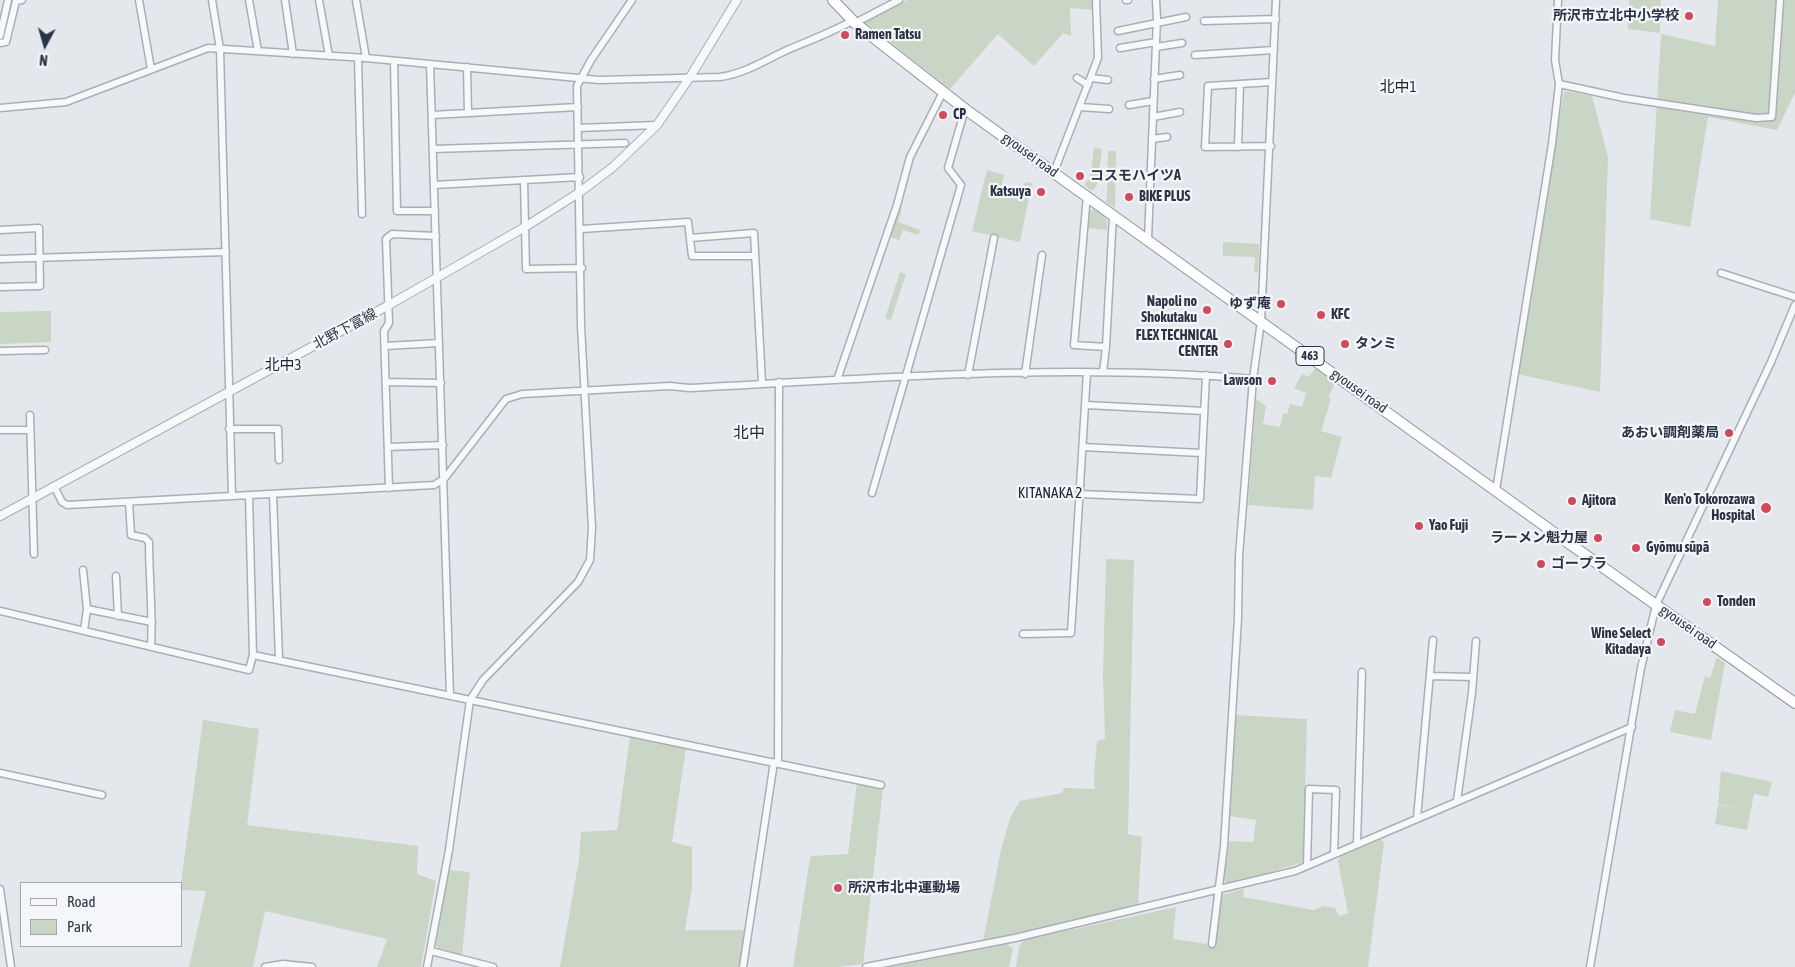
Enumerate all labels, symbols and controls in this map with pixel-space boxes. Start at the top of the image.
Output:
place label: 所沢市立北中小学校 [1553,8,1679,24]
marker: 所沢市立北中小学校 [1683,10,1695,22]
north arrow [20,20,70,70]
place label: Ramen Tatsu [855,27,921,43]
marker: Ramen Tatsu [839,29,851,41]
text: N [38,52,48,68]
district label: 北中1 [1379,78,1417,96]
place label: CP [953,107,966,123]
marker: CP [937,109,949,121]
street label: gyousei road [999,129,1061,181]
place label: コスモハイツA [1090,168,1181,184]
marker: コスモハイツA [1074,170,1086,182]
place label: Katsuya [990,184,1031,200]
marker: Katsuya [1035,186,1047,198]
place label: BIKE PLUS [1139,189,1190,205]
marker: BIKE PLUS [1123,191,1135,203]
place label: Napoli no Shokutaku [1141,294,1197,326]
place label: ゆず庵 [1229,296,1271,312]
marker: ゆず庵 [1275,298,1287,310]
marker: Napoli no Shokutaku [1201,304,1213,316]
street label: 北野下富線 [310,305,380,353]
place label: KFC [1331,307,1350,323]
marker: KFC [1315,309,1327,321]
place label: FLEX TECHNICAL CENTER [1136,328,1218,361]
place label: タンミ [1355,336,1397,352]
marker: FLEX TECHNICAL CENTER [1222,338,1234,350]
marker: タンミ [1339,338,1351,350]
road number: 463 [1296,346,1324,366]
district label: 北中3 [264,356,302,374]
street label: gyousei road [1328,365,1390,417]
place label: Lawson [1223,373,1262,389]
marker: Lawson [1266,375,1278,387]
district label: 北中 [733,423,765,443]
place label: あおい調剤薬局 [1621,425,1719,441]
marker: あおい調剤薬局 [1723,427,1735,439]
district label: KITANAKA 2 [1011,484,1089,502]
place label: Ken'o Tokorozawa Hospital [1664,492,1755,524]
place label: Ajitora [1582,493,1616,509]
marker: Ajitora [1566,495,1578,507]
marker: Ken'o Tokorozawa Hospital [1759,501,1773,515]
place label: Yao Fuji [1429,518,1468,534]
marker: Yao Fuji [1413,520,1425,532]
place label: ラーメン魁力屋 [1490,530,1588,546]
marker: ラーメン魁力屋 [1592,532,1604,544]
place label: Gyōmu sūpā [1646,540,1709,556]
marker: Gyōmu sūpā [1630,542,1642,554]
place label: ゴープラ [1551,556,1607,572]
marker: ゴープラ [1535,558,1547,570]
place label: Tonden [1717,594,1755,610]
marker: Tonden [1701,596,1713,608]
street label: gyousei road [1656,601,1720,653]
place label: Wine Select Kitadaya [1591,626,1651,658]
marker: Wine Select Kitadaya [1655,636,1667,648]
place label: 所沢市北中運動場 [848,880,960,896]
legend [20,882,182,947]
marker: 所沢市北中運動場 [832,882,844,894]
text: Road [67,893,96,910]
text: Park [67,918,92,935]

